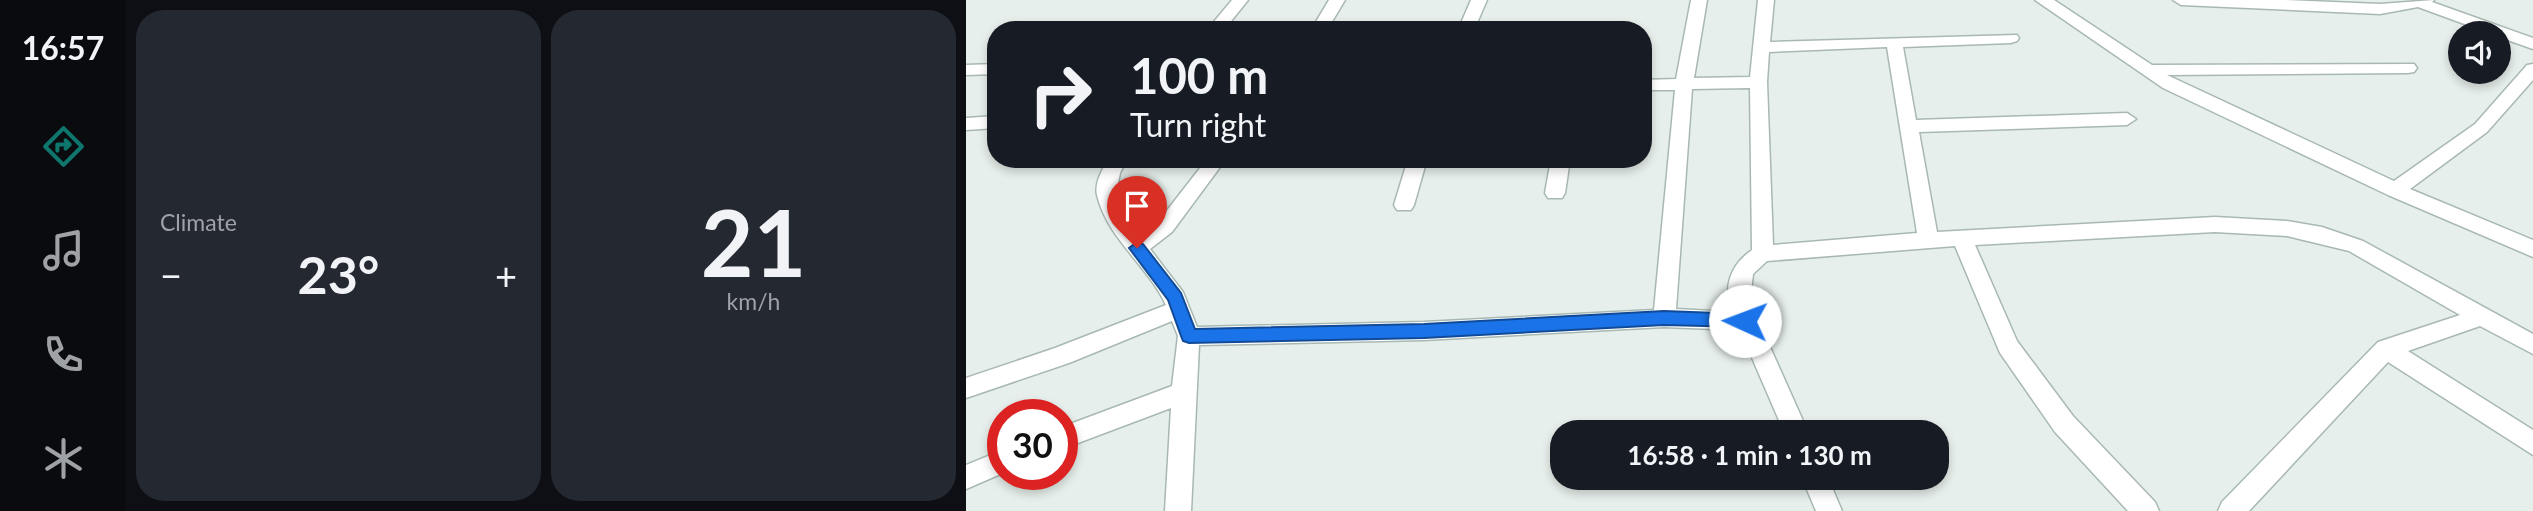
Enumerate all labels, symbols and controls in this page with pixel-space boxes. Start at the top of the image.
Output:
map controls [2448,21,2511,84]
button: sound [2448,21,2511,84]
text: 16:57 [22,28,104,67]
text: 100 m [1130,46,1268,104]
icon: right [1015,49,1106,140]
text: Turn right [1130,105,1266,144]
icon: directions [39,122,88,171]
pin [1107,176,1167,248]
text: 21 [701,187,806,296]
icon: arrive [1118,187,1156,225]
text: Climate [160,208,237,236]
icon: music [39,226,88,275]
text: 23° [298,243,379,305]
text: − [160,252,182,298]
text: + [495,252,517,298]
position arrow [1708,284,1782,358]
text: km/h [727,287,780,315]
icon: phone [39,330,88,379]
speed limit sign: 30 [987,399,1078,490]
icon: climate [39,434,88,483]
text: 16:58 · 1 min · 130 m [1627,439,1872,471]

